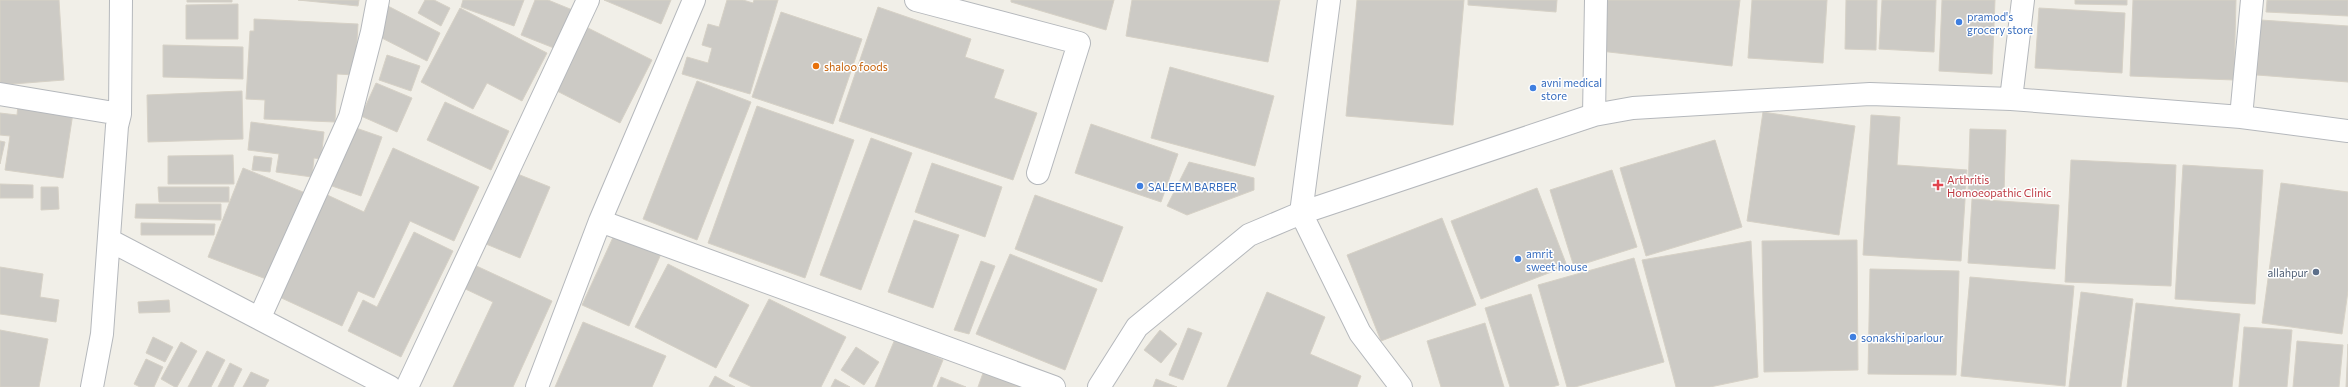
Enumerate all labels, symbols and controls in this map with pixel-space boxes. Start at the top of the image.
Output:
place label: pramod's grocery store [1967,10,2033,36]
marker: pramod's grocery store [1954,17,1964,27]
place label: shaloo foods [824,60,888,73]
marker: shaloo foods [811,61,821,71]
place label: avni medical store [1541,76,1602,102]
marker: avni medical store [1528,83,1538,93]
place label: Arthritis Homoeopathic Clinic [1947,173,2052,199]
marker: Arthritis Homoeopathic Clinic [1932,179,1944,191]
place label: SALEEM BARBER [1148,180,1238,193]
marker: SALEEM BARBER [1135,181,1145,191]
place label: amrit sweet house [1526,247,1588,273]
marker: amrit sweet house [1513,254,1523,264]
place label: allahpur [2268,266,2309,279]
marker: allahpur [2311,267,2321,277]
place label: sonakshi parlour [1861,331,1944,344]
marker: sonakshi parlour [1848,332,1858,342]

